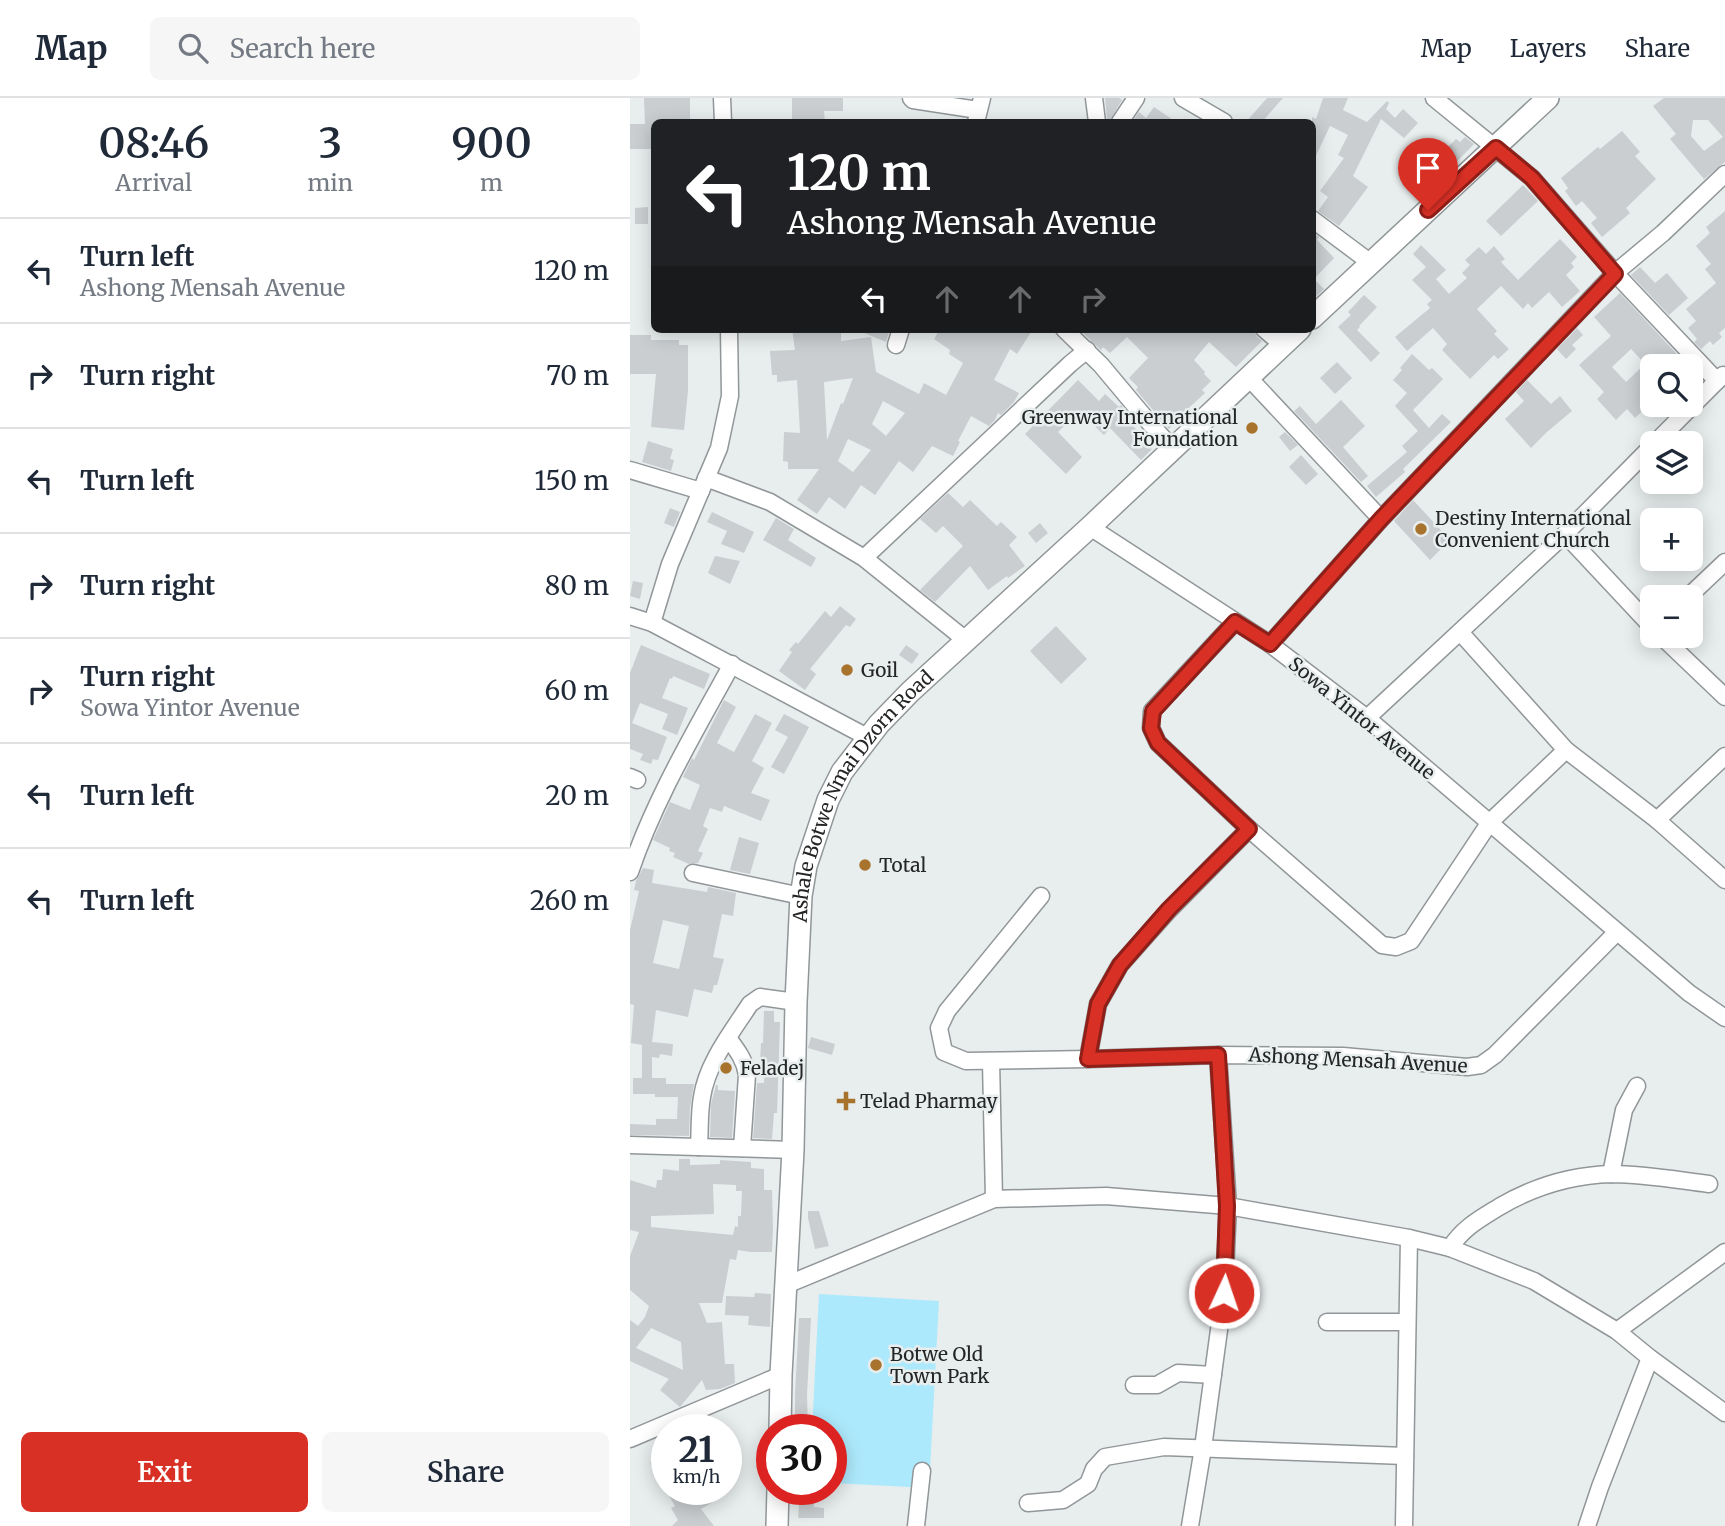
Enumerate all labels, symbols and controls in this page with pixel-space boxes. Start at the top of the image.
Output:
search box [150,17,640,80]
text: Map [35,28,108,69]
icon: search [174,29,212,67]
text: Search here [230,32,375,65]
text: Map [1421,33,1472,64]
text: Layers [1510,33,1586,64]
text: Share [1624,33,1690,64]
text: 08:46 [98,117,209,169]
text: 3 [318,117,342,169]
text: 900 [451,117,532,169]
pin [1398,138,1458,210]
text: 120 m [787,142,931,203]
icon: left [672,147,763,238]
icon: arrive [1409,149,1447,187]
text: Arrival [115,168,192,197]
text: min [308,168,353,197]
text: m [480,168,503,197]
text: Ashong Mensah Avenue [787,203,1156,243]
text: Turn left [80,240,194,273]
icon: left [21,252,59,290]
text: 120 m [534,254,609,287]
text: Ashong Mensah Avenue [80,273,345,302]
icon: left [855,280,893,318]
icon: ahead [928,280,966,318]
icon: ahead [1001,280,1039,318]
icon: right [1074,280,1112,318]
map controls [1640,354,1703,648]
button: search [1640,354,1703,417]
icon: right [21,357,59,395]
text: Turn right [80,359,215,392]
text: 70 m [546,359,609,392]
place label: Greenway International Foundation [1022,405,1238,451]
marker: Greenway International Foundation [1244,420,1260,436]
button: layers [1640,431,1703,494]
icon: left [21,462,59,500]
text: Turn left [80,464,194,497]
text: 150 m [535,464,609,497]
place label: Destiny International Convenient Church [1435,506,1631,552]
button: + [1640,508,1703,571]
marker: Destiny International Convenient Church [1413,521,1429,537]
icon: right [21,567,59,605]
text: Turn right [80,569,215,602]
text: 80 m [545,569,609,602]
button: − [1640,585,1703,648]
street label: Sowa Yintor Avenue [1284,652,1440,784]
place label: Goil [861,658,898,682]
text: Turn right [80,660,215,693]
marker: Goil [839,662,855,678]
street label: Ashale Botwe Nmai Dzorn Road [788,665,938,924]
icon: right [21,672,59,710]
text: 60 m [545,674,609,707]
text: Sowa Yintor Avenue [80,693,300,722]
icon: left [21,777,59,815]
text: Turn left [80,779,194,812]
text: 20 m [545,779,609,812]
place label: Total [879,853,927,877]
marker: Total [857,857,873,873]
icon: left [21,882,59,920]
text: Turn left [80,884,194,917]
text: 260 m [530,884,609,917]
street label: Ashong Mensah Avenue [1247,1042,1468,1078]
place label: Feladej [740,1056,804,1080]
marker: Feladej [718,1060,734,1076]
place label: Telad Pharmay [860,1089,998,1113]
marker: Telad Pharmay [838,1093,854,1109]
position arrow [1187,1256,1261,1330]
place label: Botwe Old Town Park [890,1342,989,1388]
marker: Botwe Old Town Park [868,1357,884,1373]
speed limit sign: 30 [756,1414,847,1505]
text: 21 [679,1428,714,1472]
button: Exit [21,1432,308,1512]
button: Share [322,1432,609,1512]
text: km/h [673,1465,720,1488]

